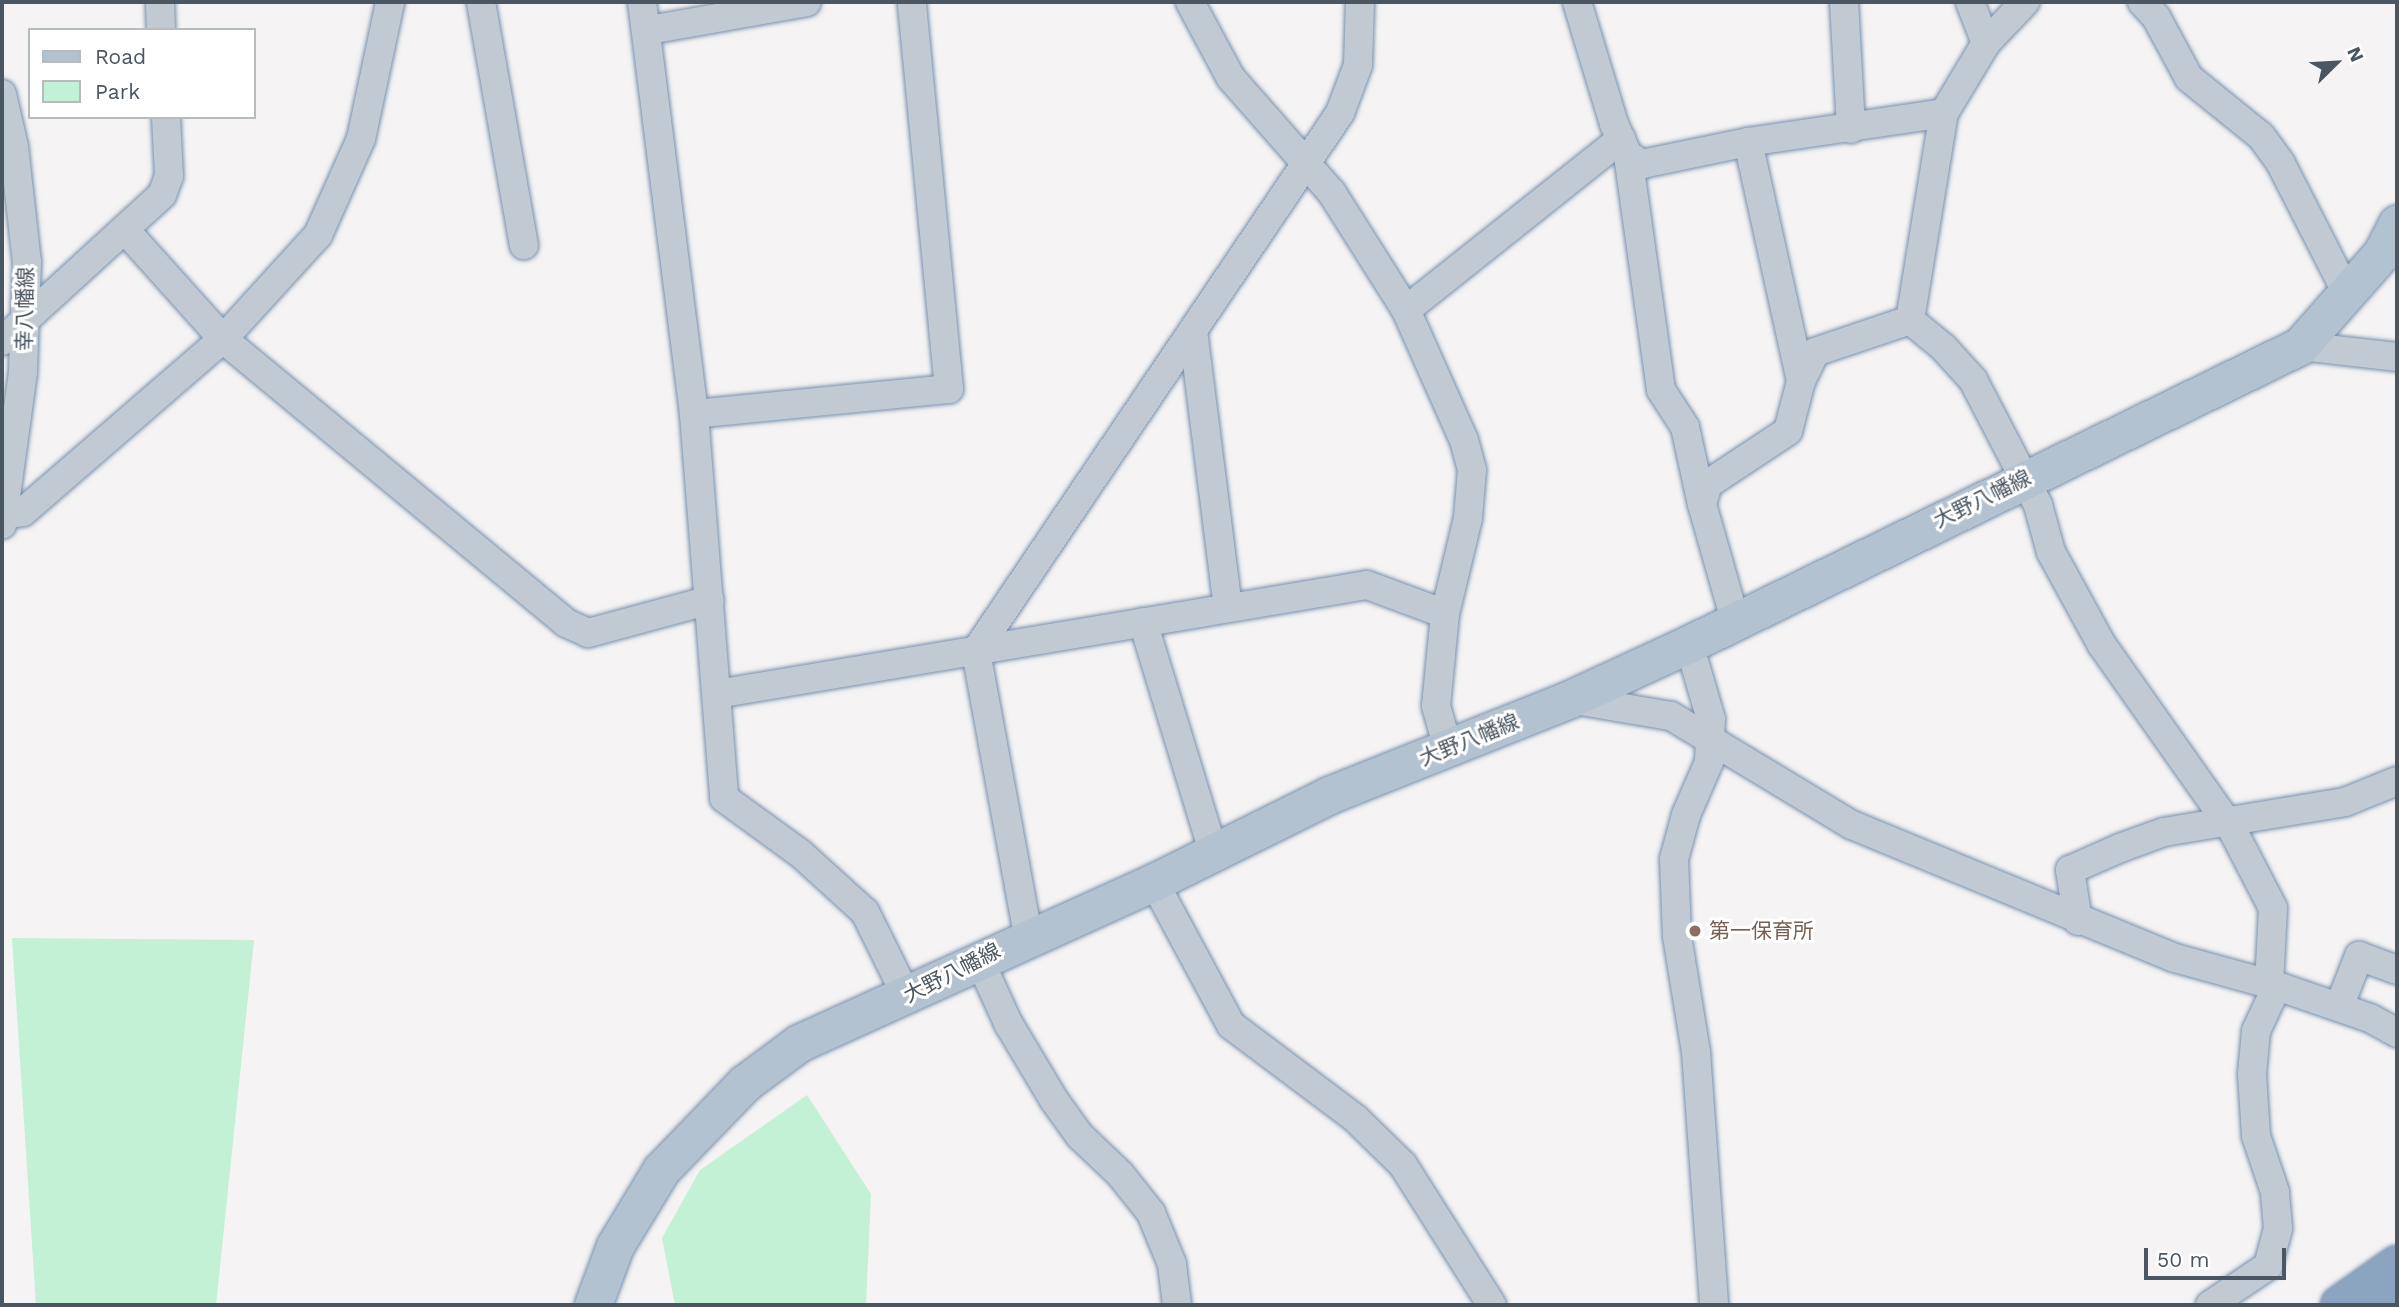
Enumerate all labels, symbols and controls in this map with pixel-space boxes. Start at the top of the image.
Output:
legend [28,28,256,119]
north arrow [2301,28,2371,98]
text: N [2342,43,2369,65]
text: Road [95,44,146,69]
text: Park [95,79,140,104]
street label: 幸八幡線 [12,267,38,351]
street label: 大野八幡線 [1929,465,2035,533]
street label: 大野八幡線 [1416,709,1522,771]
place label: 第一保育所 [1709,918,1814,944]
marker: 第一保育所 [1687,923,1703,939]
street label: 大野八幡線 [900,938,1004,1008]
scale bar [2147,1234,2289,1278]
text: 50 m [2157,1247,2209,1272]

